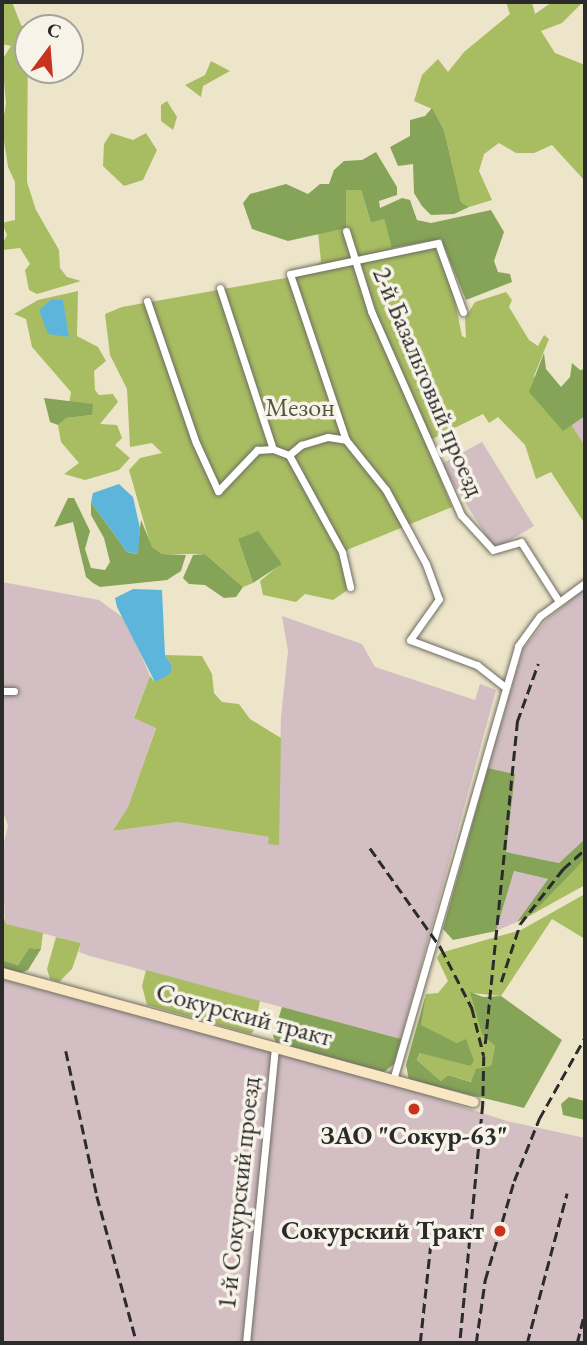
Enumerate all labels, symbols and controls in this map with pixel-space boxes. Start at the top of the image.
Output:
north arrow [14,14,84,84]
text: С [44,16,64,44]
street label: 2-й Базальтовый проезд [366,263,490,501]
park label: Мезон [265,392,335,424]
street label: Сокурский тракт [153,977,335,1053]
street label: 1-й Сокурский проезд [211,1075,267,1311]
marker: ЗАО "Сокур-63" [406,1101,422,1117]
place label: ЗАО "Сокур-63" [320,1120,508,1152]
place label: Сокурский Тракт [281,1215,484,1247]
marker: Сокурский Тракт [490,1221,510,1241]

